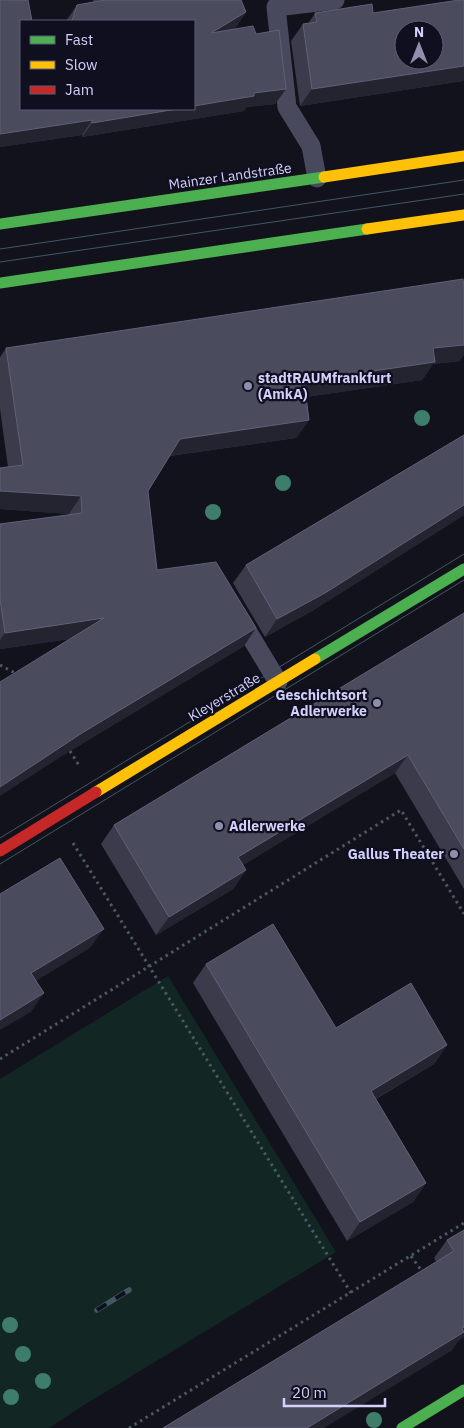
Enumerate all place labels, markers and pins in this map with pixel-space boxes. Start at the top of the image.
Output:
place label: stadtRAUMfrankfurt (AmkA) [258,369,391,403]
marker: stadtRAUMfrankfurt (AmkA) [242,380,254,392]
place label: Geschichtsort Adlerwerke [275,686,367,720]
marker: Geschichtsort Adlerwerke [371,697,383,709]
place label: Adlerwerke [229,817,306,835]
marker: Adlerwerke [213,820,225,832]
place label: Gallus Theater [348,845,444,863]
marker: Gallus Theater [448,848,460,860]

